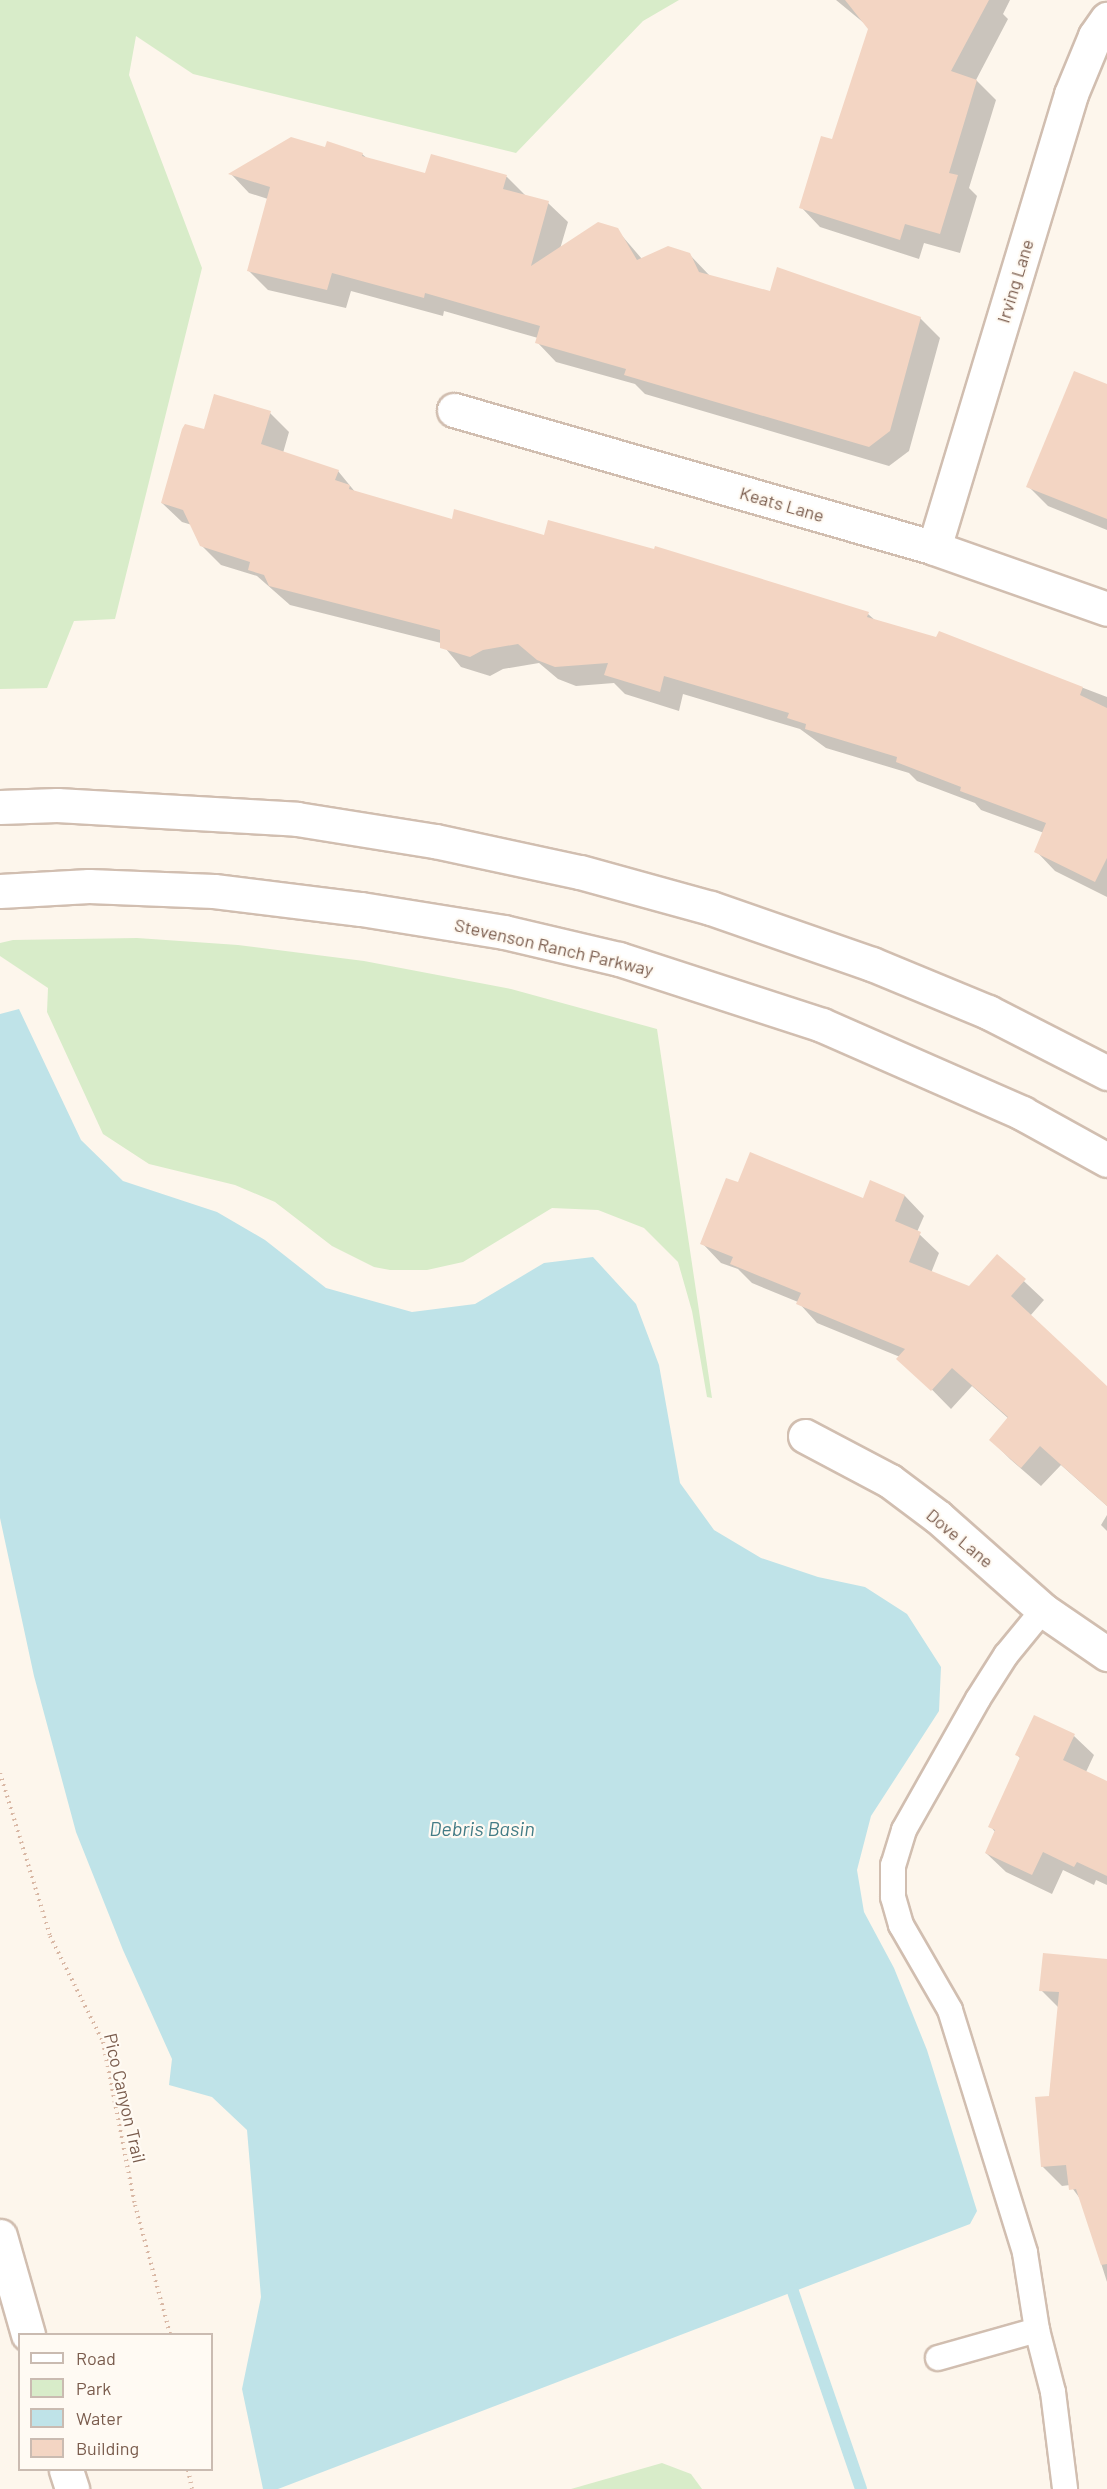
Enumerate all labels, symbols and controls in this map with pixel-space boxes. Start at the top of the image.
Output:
street label: Irving Lane [992,237,1038,325]
street label: Keats Lane [737,482,827,526]
street label: Stevenson Ranch Parkway [452,914,656,980]
street label: Dove Lane [922,1504,998,1572]
water label: Debris Basin [429,1816,535,1840]
street label: Pico Canyon Trail [100,2031,150,2165]
legend [18,2333,213,2471]
text: Road [76,2347,116,2369]
text: Park [76,2377,111,2399]
text: Water [76,2407,123,2429]
text: Building [76,2437,139,2459]

